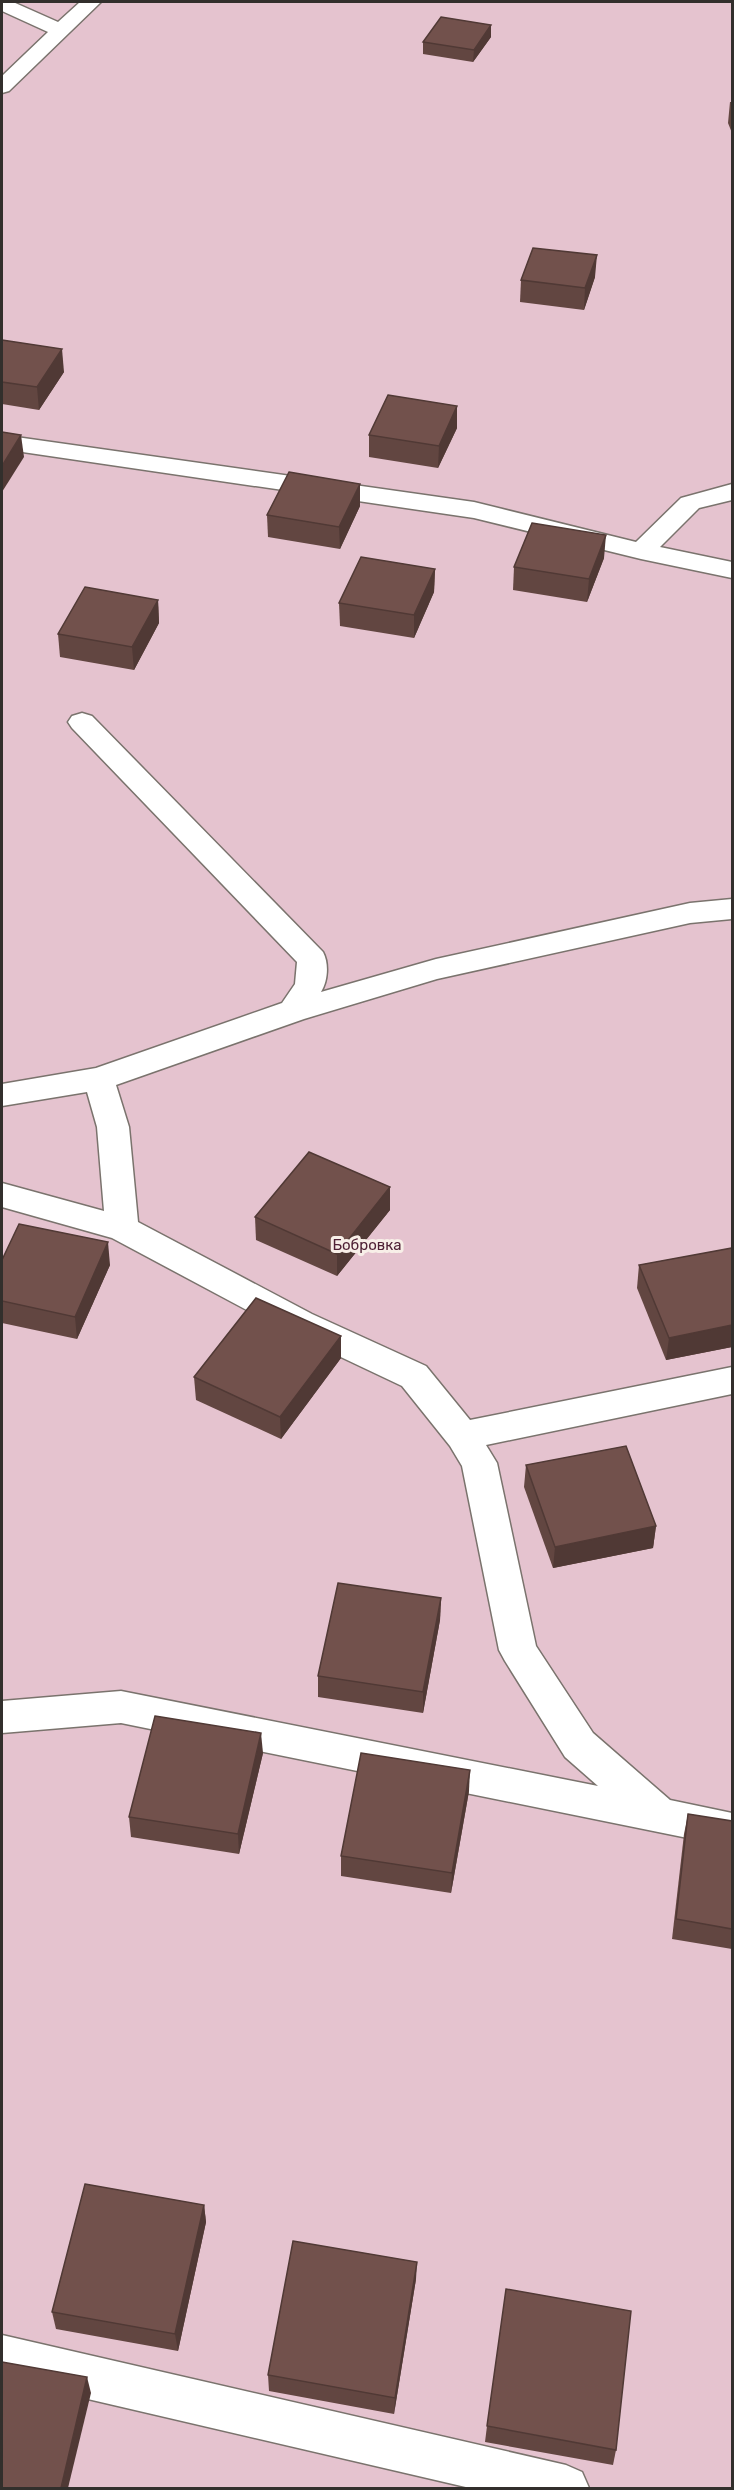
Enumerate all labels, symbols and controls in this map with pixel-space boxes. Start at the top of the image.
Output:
park label: Бобровка [332,1236,402,1254]

